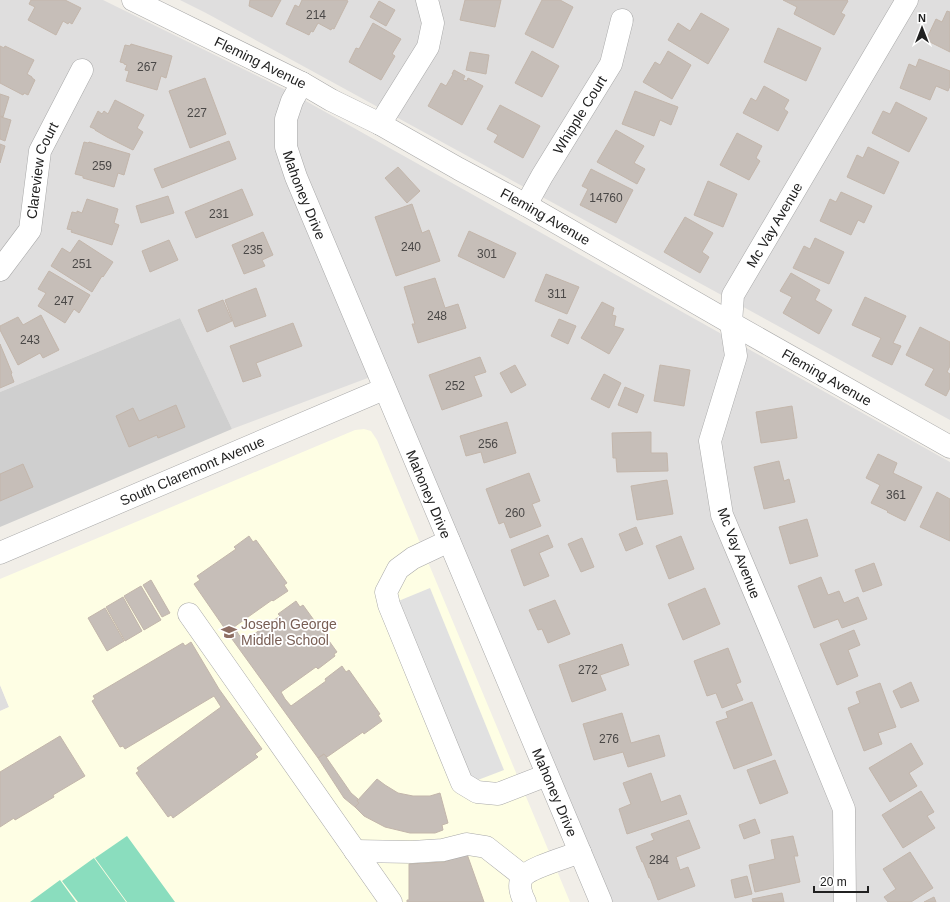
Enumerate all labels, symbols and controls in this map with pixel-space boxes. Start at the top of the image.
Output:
house number: 214 [306,8,326,22]
north arrow [902,8,942,48]
text: N [918,12,926,24]
street label: Fleming Avenue [212,33,309,92]
house number: 267 [137,60,157,74]
street label: Whipple Court [550,73,610,157]
house number: 227 [187,106,207,120]
street label: Clareview Court [23,119,62,220]
street label: Mahoney Drive [280,149,329,242]
house number: 259 [92,159,112,173]
street label: Mc Vay Avenue [743,179,806,270]
street label: Fleming Avenue [498,185,593,248]
house number: 14760 [589,191,623,205]
house number: 231 [209,207,229,221]
house number: 240 [401,240,421,254]
house number: 235 [243,243,263,257]
house number: 301 [477,247,497,261]
house number: 251 [72,257,92,271]
house number: 311 [547,287,567,301]
house number: 247 [54,294,74,308]
house number: 248 [427,309,447,323]
house number: 243 [20,333,40,347]
street label: Fleming Avenue [779,346,874,409]
house number: 252 [445,379,465,393]
street label: South Claremont Avenue [118,433,267,509]
house number: 256 [478,437,498,451]
street label: Mahoney Drive [403,448,454,541]
house number: 361 [886,488,906,502]
street label: Mc Vay Avenue [714,505,764,601]
house number: 260 [505,506,525,520]
place label: Joseph George Middle School [241,616,337,648]
school or university icon: Joseph George Middle School [220,623,238,641]
house number: 272 [578,663,598,677]
house number: 276 [599,732,619,746]
street label: Mahoney Drive [529,746,581,839]
house number: 284 [649,853,669,867]
scale bar [814,868,868,894]
text: 20 m [820,875,847,889]

